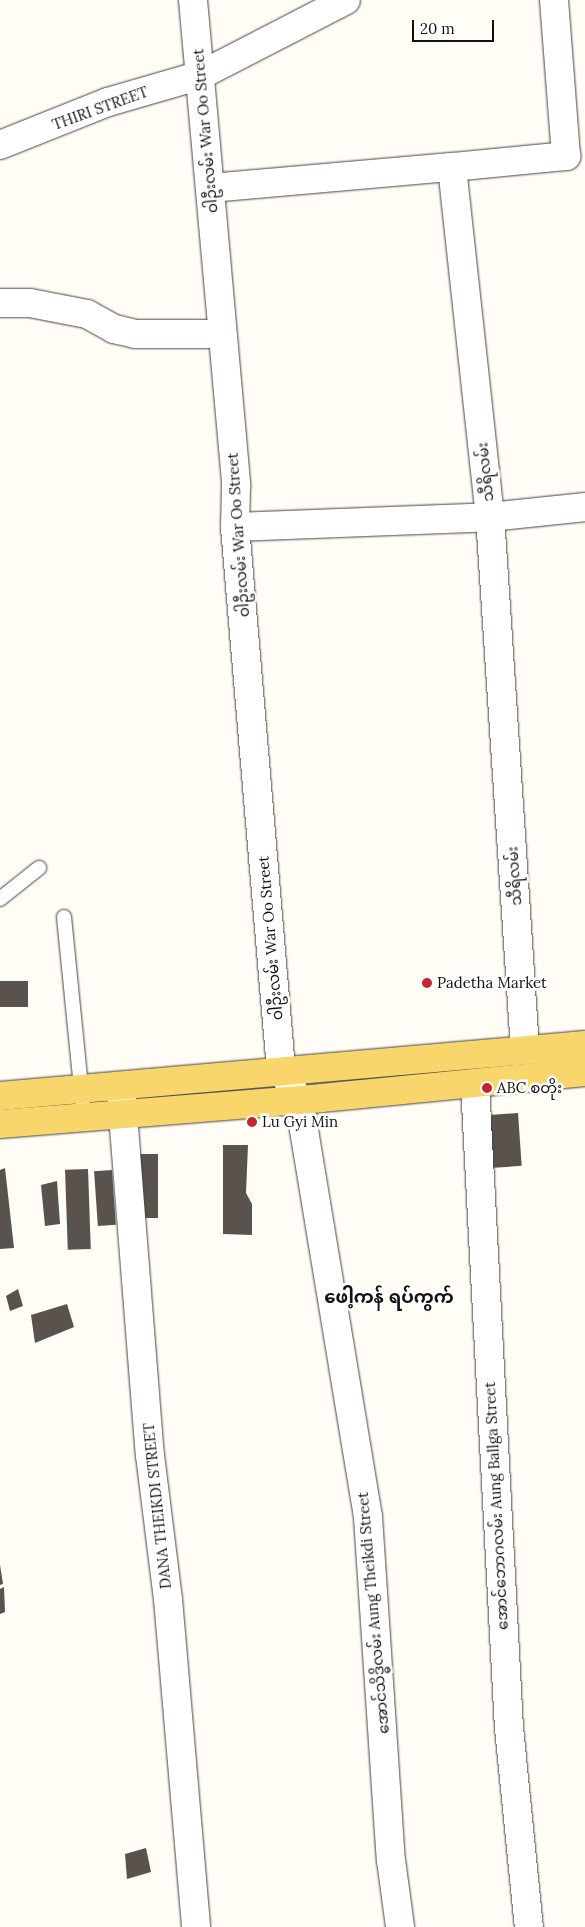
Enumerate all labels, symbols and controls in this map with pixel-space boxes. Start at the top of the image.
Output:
scale bar [415,10,498,42]
text: 20 m [420,19,455,38]
street label: ဝါဦးလမ်း War Oo Street [189,48,221,214]
street label: THIRI STREET [50,82,150,134]
street label: သီရိလမ်း [473,441,497,503]
street label: ဝါဦးလမ်း War Oo Street [223,452,253,618]
street label: သီရိလမ်း [503,846,525,906]
street label: ဝါဦးလမ်း War Oo Street [254,855,286,1021]
place label: Padetha Market [437,974,547,992]
marker: Padetha Market [421,977,433,989]
place label: ABC စတိုး [497,1079,562,1097]
marker: ABC စတိုး [481,1082,493,1094]
place label: Lu Gyi Min [262,1113,338,1131]
marker: Lu Gyi Min [246,1116,258,1128]
district label: ဖေါ့ကန် ရပ်ကွက် [324,1286,454,1308]
street label: အောင်ဘောဂလမ်း Aung Ballga Street [481,1381,511,1631]
street label: DANA THEIKDI STREET [139,1422,175,1590]
street label: အောင်သိဒ္ဓိလမ်း Aung Theikdi Street [353,1491,393,1735]

